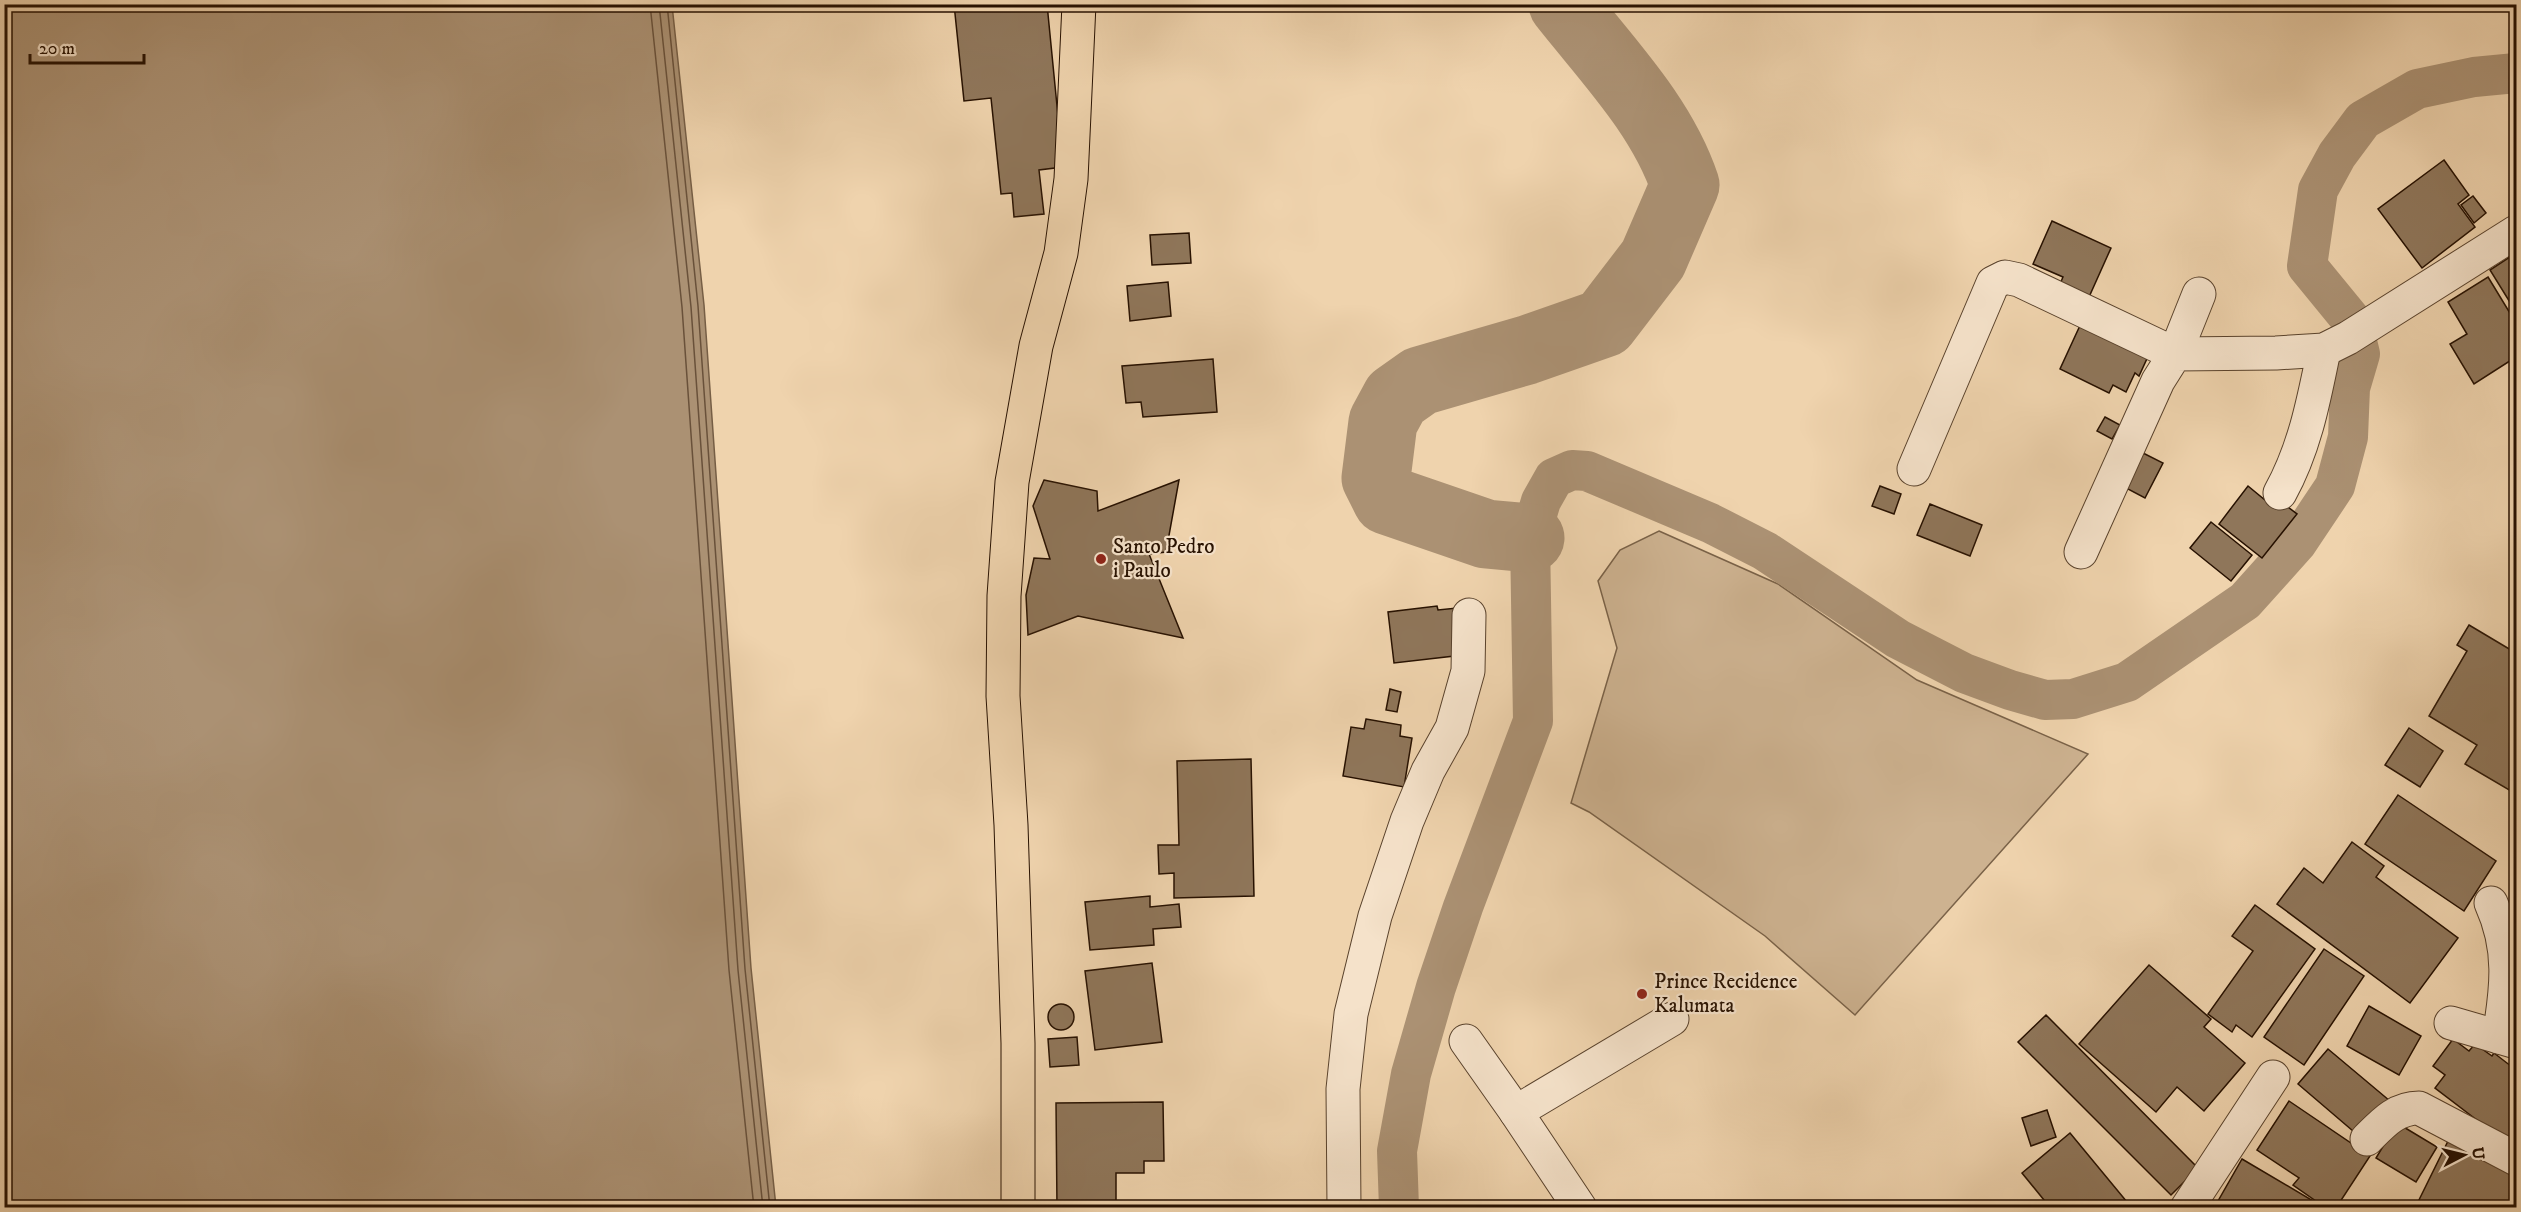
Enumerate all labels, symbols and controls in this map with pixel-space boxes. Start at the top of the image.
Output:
scale bar [30,27,144,65]
text: 20 m [39,38,75,60]
place label: Santo Pedro i Paulo [1113,534,1214,584]
marker: Santo Pedro i Paulo [1094,552,1108,566]
place label: Prince Recidence Kalumata [1654,969,1798,1019]
marker: Prince Recidence Kalumata [1635,987,1649,1001]
north arrow [2434,1125,2494,1185]
text: U [2467,1146,2489,1161]

